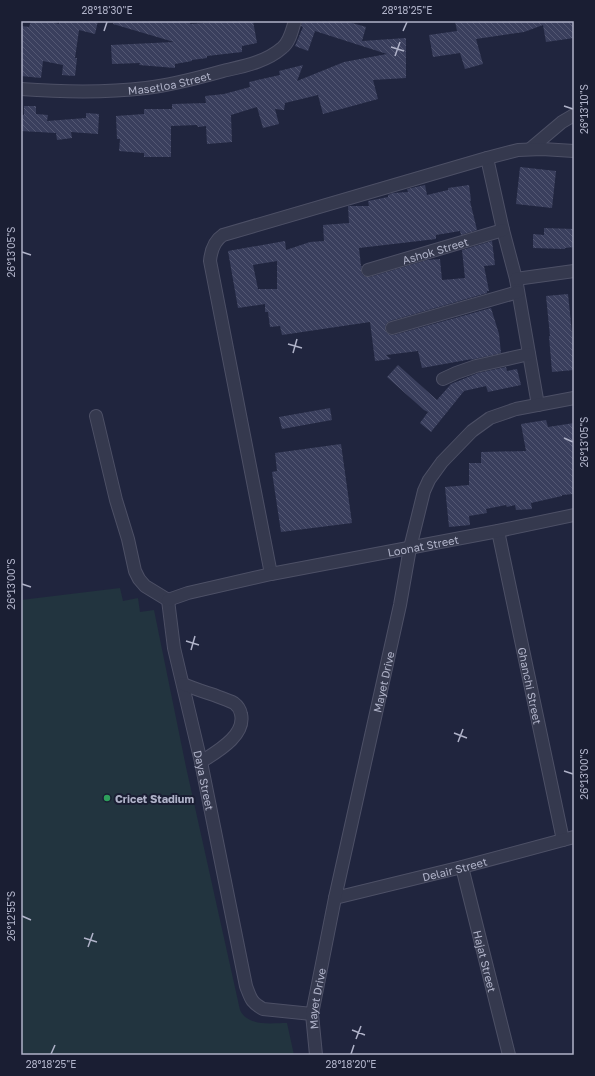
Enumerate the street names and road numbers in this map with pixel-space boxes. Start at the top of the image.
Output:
street label: Masetloa Street [127,68,212,96]
street label: Ashok Street [401,234,470,266]
street label: Loonat Street [386,532,460,558]
street label: Ghanchi Street [516,646,545,725]
street label: Mayet Drive [370,650,396,714]
street label: Daya Street [192,749,217,811]
street label: Delair Street [421,854,488,883]
street label: Hajat Street [472,929,500,993]
street label: Mayet Drive [306,967,328,1030]

